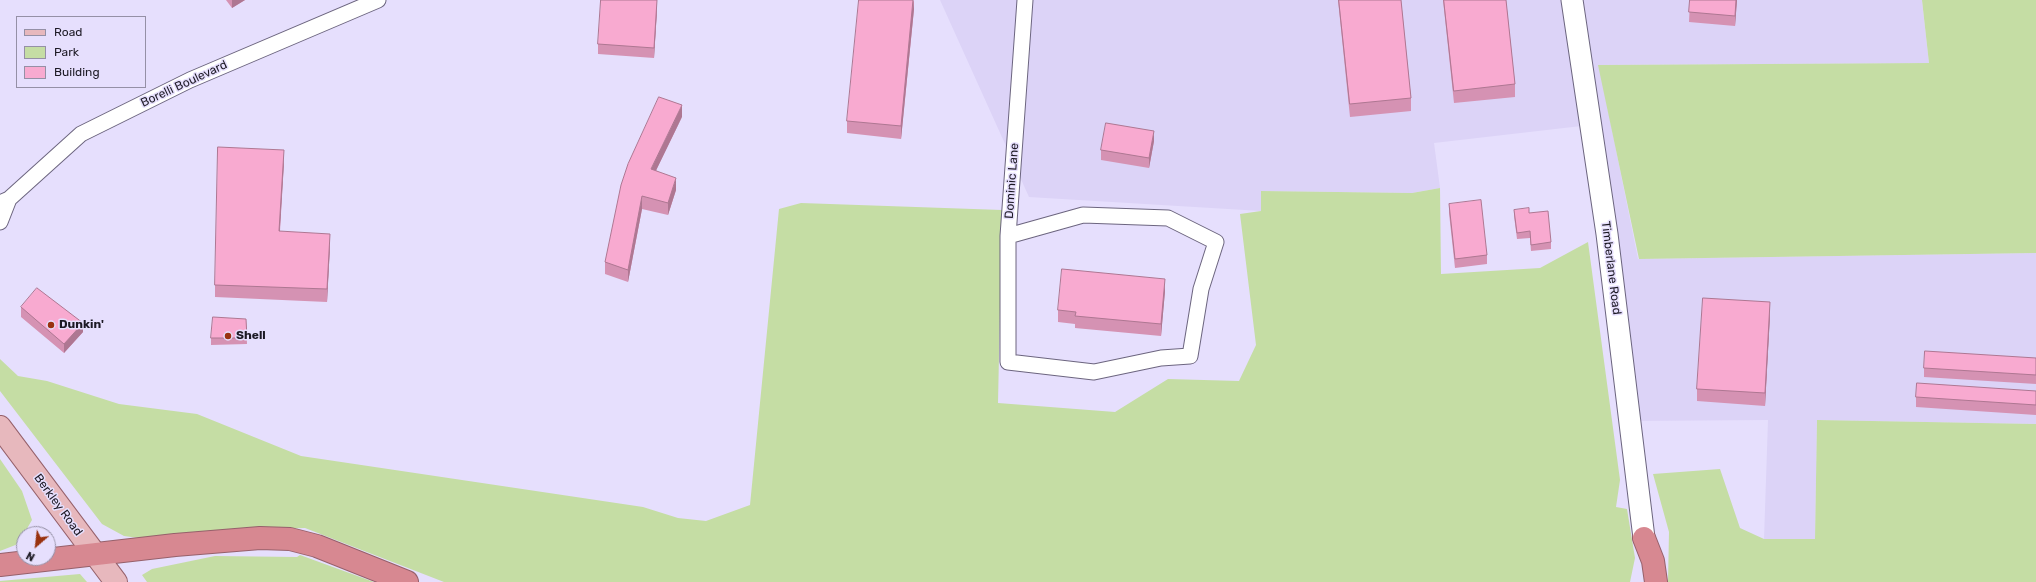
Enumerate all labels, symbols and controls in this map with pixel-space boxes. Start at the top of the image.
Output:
legend [16,16,146,88]
text: Road [54,25,82,39]
text: Park [54,45,79,59]
street label: Borelli Boulevard [138,58,230,110]
text: Building [54,65,100,79]
street label: Dominic Lane [1002,143,1022,219]
street label: Timberlane Road [1598,221,1624,315]
place label: Dunkin' [59,318,104,332]
marker: Dunkin' [46,320,56,330]
place label: Shell [236,329,266,343]
marker: Shell [223,331,233,341]
street label: Berkley Road [31,471,85,539]
north arrow [16,526,56,566]
text: N [24,549,37,564]

